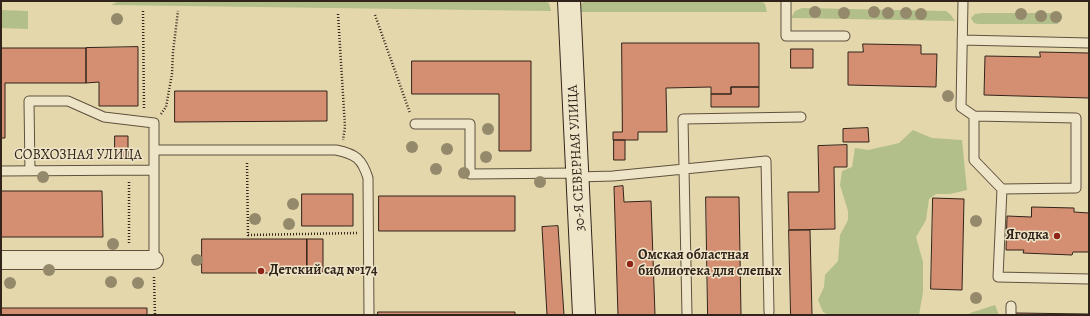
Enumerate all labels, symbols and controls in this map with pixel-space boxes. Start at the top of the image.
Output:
street label: 30-Я СЕВЕРНАЯ УЛИЦА [565,84,589,232]
street label: СОВХОЗНАЯ УЛИЦА [14,148,142,164]
place label: Ягодка [1006,228,1049,244]
marker: Ягодка [1052,231,1062,241]
place label: Омская областная библиотека для слепых [638,248,782,280]
marker: Омская областная библиотека для слепых [625,259,635,269]
place label: Детский сад №174 [269,263,378,279]
marker: Детский сад №174 [256,266,266,276]

